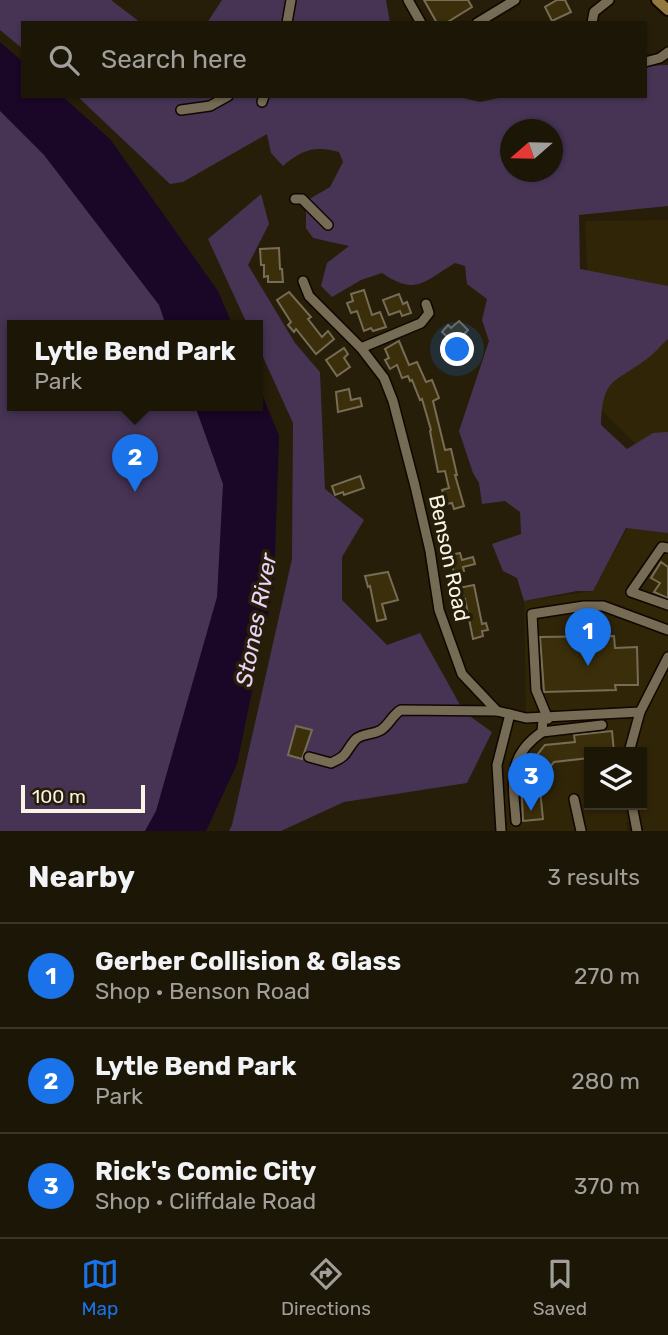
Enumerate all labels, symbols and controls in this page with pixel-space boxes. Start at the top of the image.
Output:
search box [21,21,647,98]
icon: search [45,41,83,79]
text: Search here [101,44,247,75]
north arrow [500,119,563,182]
popup [7,320,263,411]
your location [440,332,474,366]
text: Lytle Bend Park [34,336,236,367]
text: Park [34,367,82,395]
pin: 2 [112,434,158,492]
street label: Benson Road [424,492,475,624]
water label: Stones River [229,550,283,689]
pin: 1 [565,608,611,666]
map controls [584,747,647,810]
button: layers [584,747,647,810]
pin: 3 [508,753,554,811]
scale bar [21,782,145,814]
text: 100 m [32,785,86,808]
text: Nearby [28,859,135,895]
text: 3 results [547,863,640,891]
text: Gerber Collision & Glass [95,946,401,977]
text: 1 [45,962,57,990]
text: 270 m [574,962,640,990]
text: Shop · Benson Road [95,977,310,1005]
text: Lytle Bend Park [95,1051,296,1082]
text: 2 [44,1067,58,1095]
text: 280 m [571,1067,640,1095]
text: Park [95,1082,143,1110]
text: Rick's Comic City [95,1156,316,1187]
text: 3 [43,1172,59,1200]
text: 370 m [574,1172,640,1200]
text: Shop · Cliffdale Road [95,1187,316,1215]
tab: Map [81,1255,119,1320]
tab: Directions [281,1255,371,1320]
tab: Saved [533,1255,587,1320]

